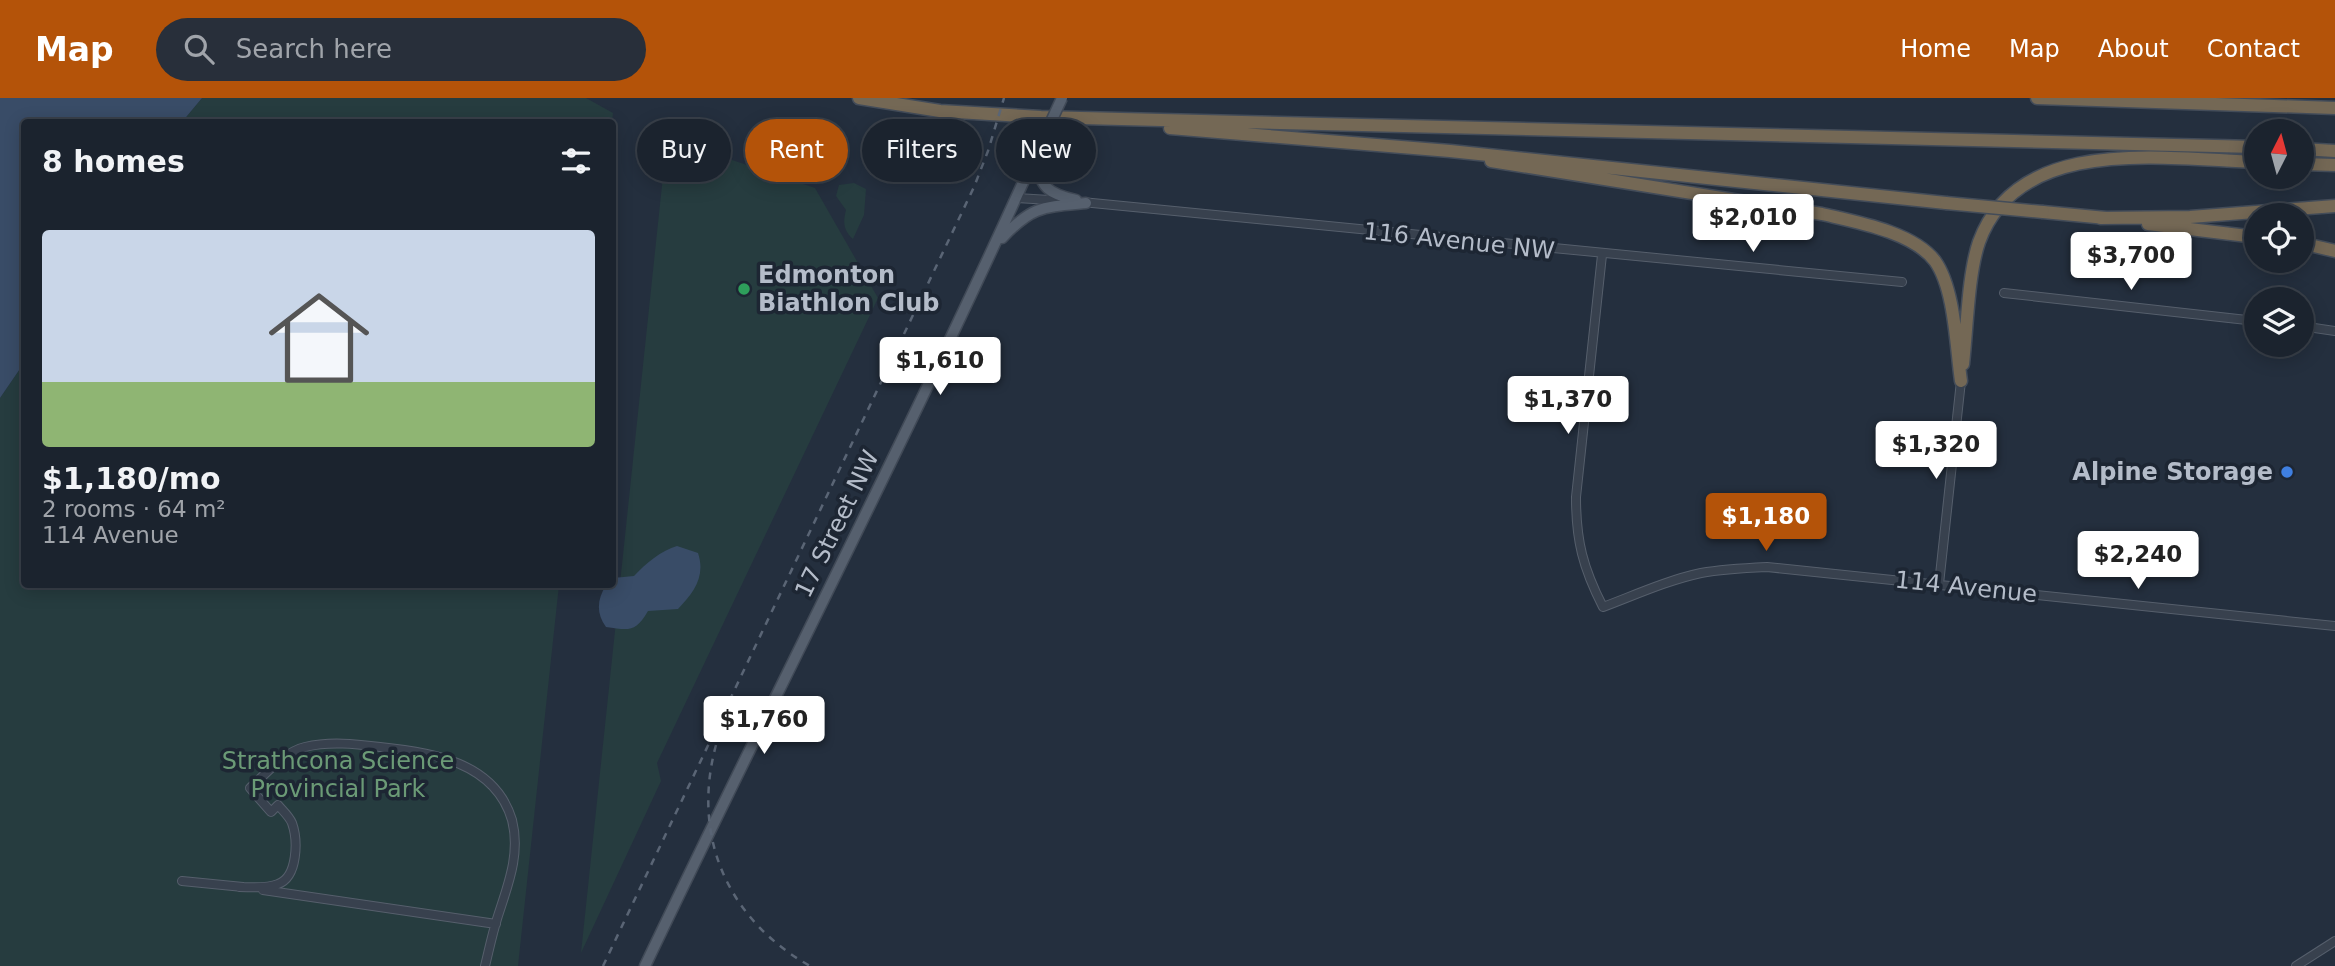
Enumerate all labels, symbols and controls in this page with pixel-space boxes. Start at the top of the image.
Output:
search box [156,18,646,81]
text: Map [35,30,114,69]
icon: search [180,30,218,68]
text: Search here [236,34,392,64]
text: Home [1900,35,1971,63]
text: Map [2009,35,2060,63]
text: About [2098,35,2169,63]
text: Contact [2207,35,2300,63]
chip: Buy [637,119,731,182]
chip: Rent [745,119,848,182]
chip: Filters [862,119,982,182]
chip: New [996,119,1096,182]
north arrow [2244,119,2314,189]
map controls [2244,119,2314,357]
icon: filters [557,142,595,180]
text: 8 homes [42,144,185,179]
pin: $2,010 [1696,194,1810,254]
button: locate [2244,203,2314,273]
text: $2,010 [1709,204,1797,230]
street label: 116 Avenue NW [1362,217,1556,265]
pin: $3,700 [2074,232,2188,292]
text: $3,700 [2087,242,2175,268]
place label: Edmonton Biathlon Club [758,261,940,317]
icon: home [256,275,382,401]
marker: Edmonton Biathlon Club [736,281,752,297]
button: layers [2244,287,2314,357]
pin: $1,610 [883,338,997,397]
text: $1,610 [896,347,984,373]
pin: $1,370 [1511,376,1625,436]
text: $1,370 [1524,386,1612,412]
pin: $1,320 [1879,422,1993,481]
text: $1,320 [1892,431,1980,457]
street label: 17 Street NW [789,446,885,602]
place label: Alpine Storage [2072,458,2273,486]
text: $1,180/mo [42,461,221,496]
marker: Alpine Storage [2279,464,2295,480]
pin: $1,180 [1709,494,1823,553]
text: 2 rooms · 64 m² [42,496,226,522]
text: $1,180 [1722,503,1810,529]
text: 114 Avenue [42,522,179,548]
pin: $2,240 [2081,532,2195,591]
text: $2,240 [2094,541,2182,567]
street label: 114 Avenue [1894,566,2038,608]
pin: $1,760 [707,696,821,756]
text: $1,760 [720,706,808,732]
park label: Strathcona Science Provincial Park [222,747,454,803]

